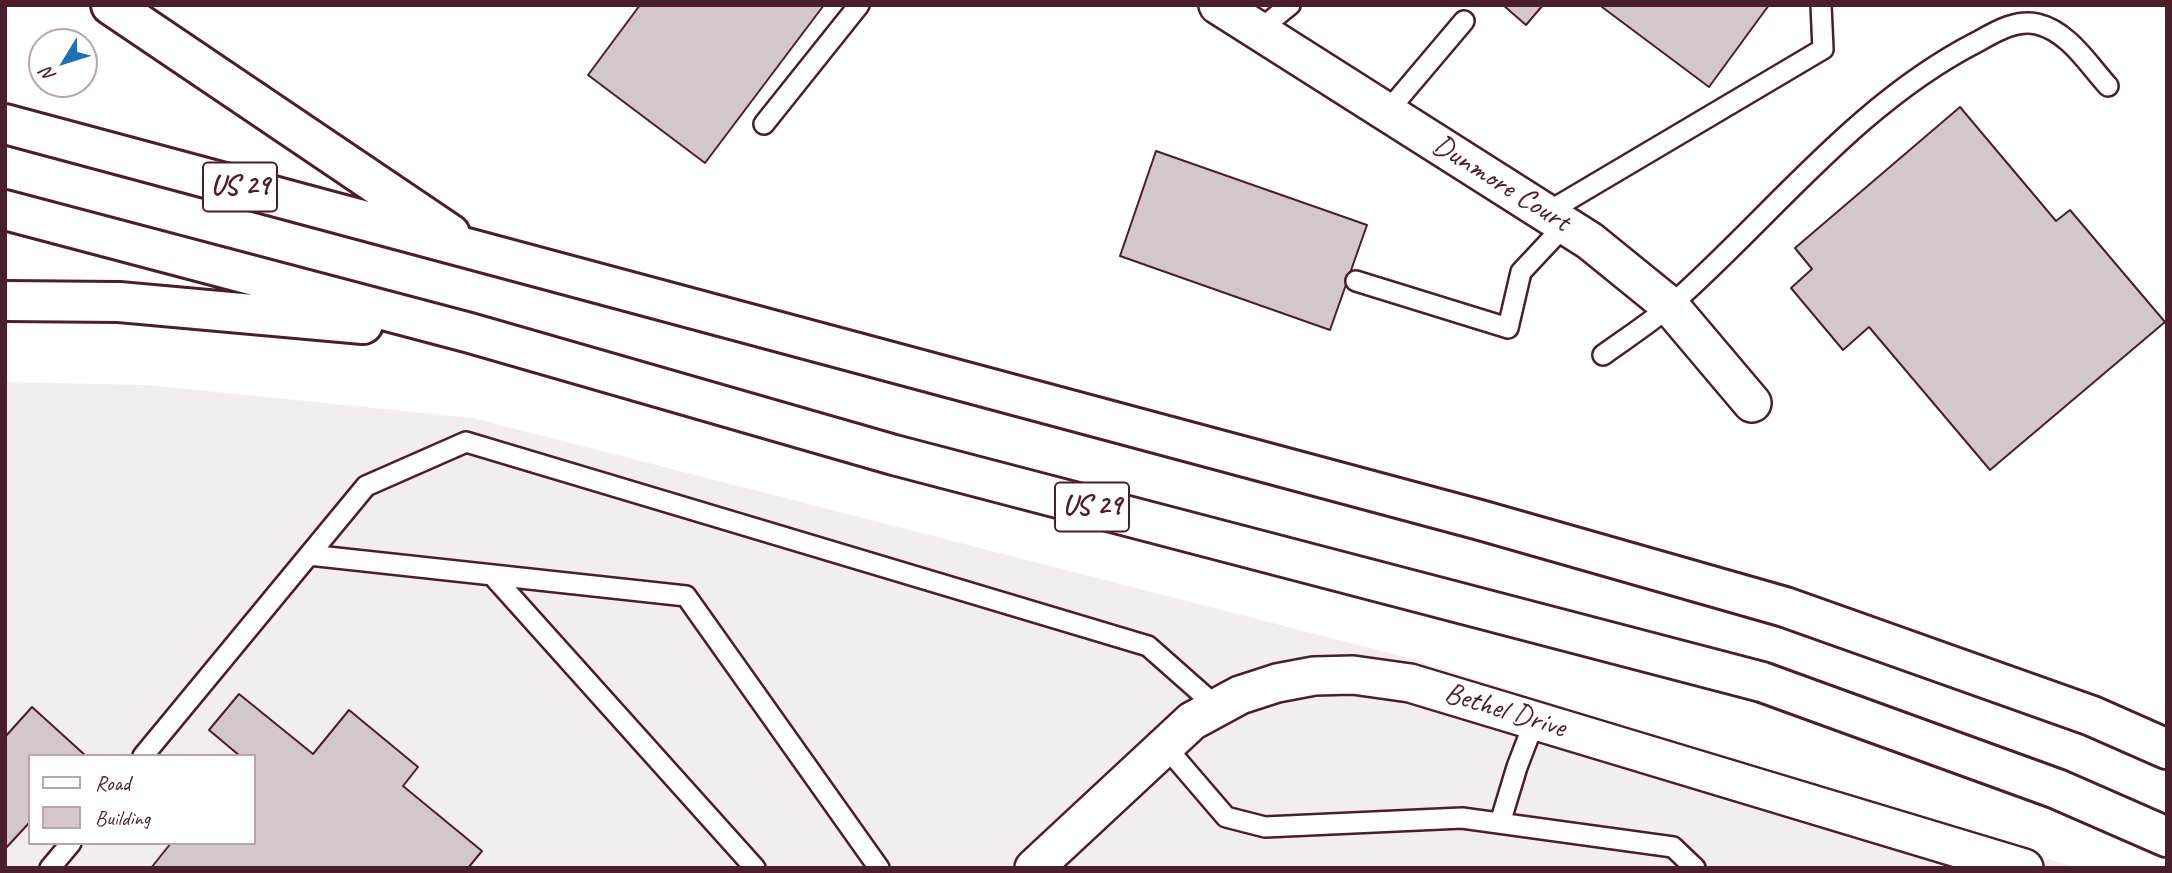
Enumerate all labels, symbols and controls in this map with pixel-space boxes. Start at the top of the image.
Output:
north arrow [28,28,98,98]
text: N [35,63,61,87]
street label: Dunmore Court [1426,128,1576,240]
road number: US 29 [203,162,277,212]
road number: US 29 [1055,482,1129,532]
street label: Bethel Drive [1440,676,1570,746]
legend [28,754,256,845]
text: Road [95,770,130,796]
text: Building [95,805,150,831]

